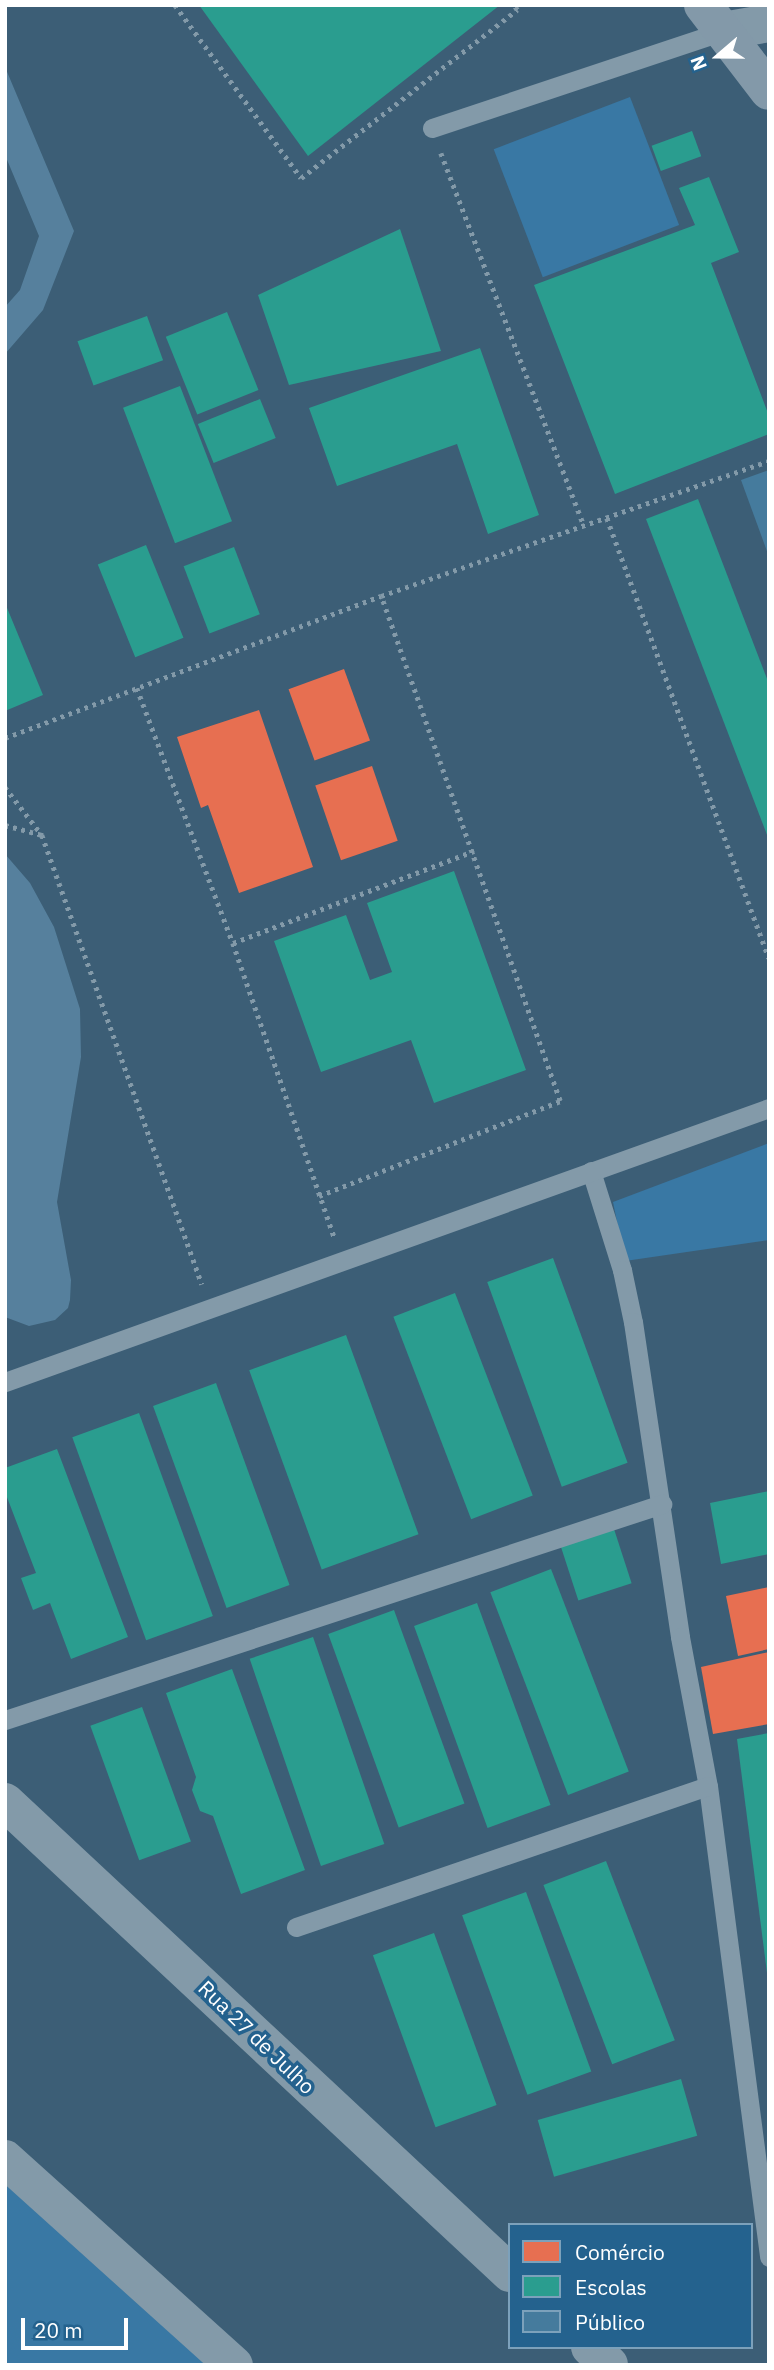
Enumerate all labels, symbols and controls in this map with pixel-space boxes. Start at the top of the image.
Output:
north arrow [683,21,753,91]
text: N [685,53,712,74]
street label: Rua 27 de Julho [193,1975,321,2099]
legend [508,2223,753,2349]
text: Comércio [575,2238,665,2266]
text: Escolas [575,2273,647,2301]
scale bar [24,2304,131,2348]
text: Público [575,2308,645,2336]
text: 20 m [34,2316,83,2344]

